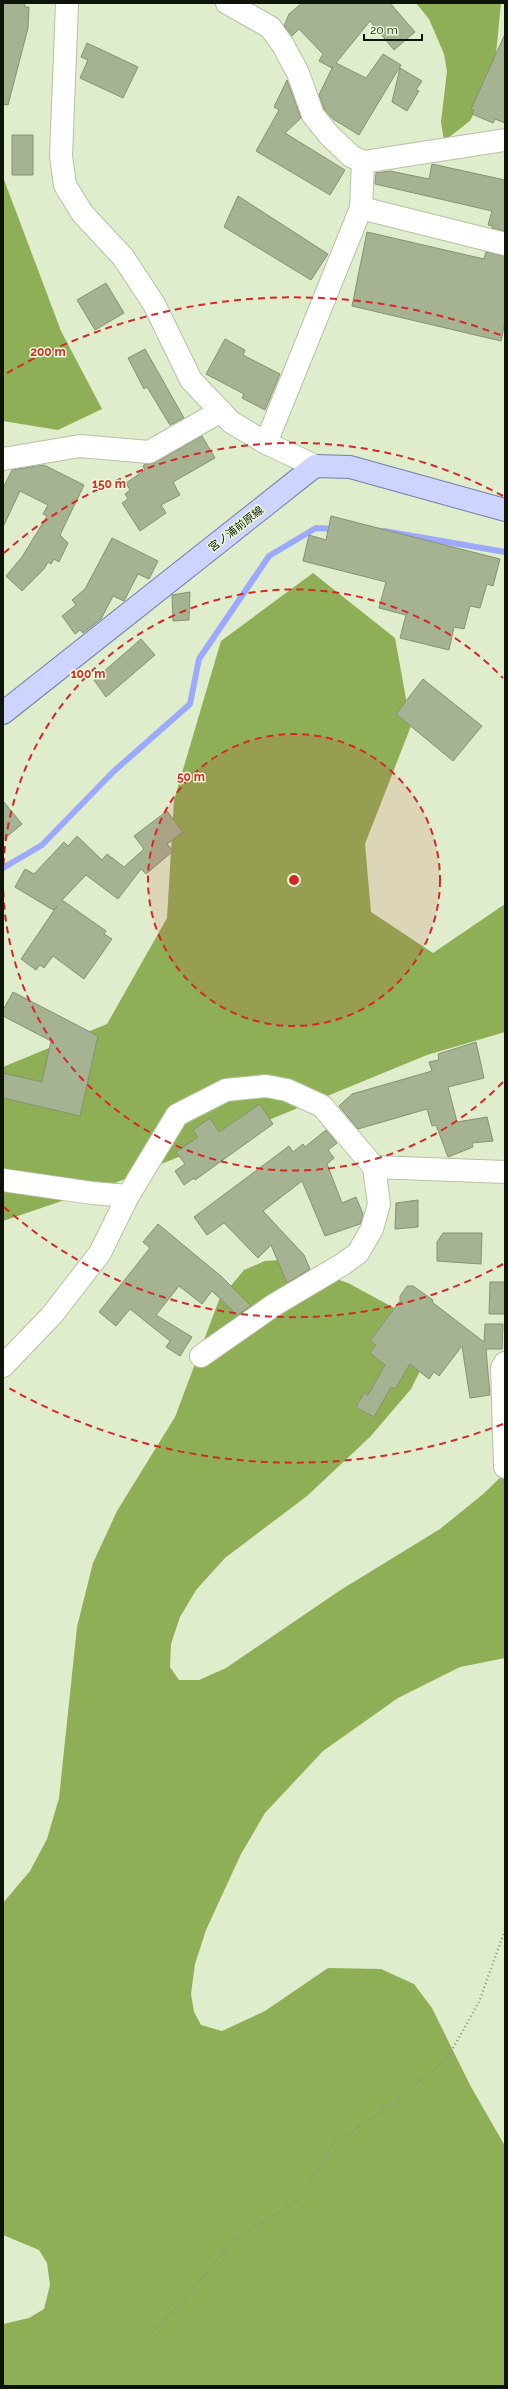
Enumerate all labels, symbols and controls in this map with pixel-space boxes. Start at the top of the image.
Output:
scale bar [364,16,422,42]
text: 20 m [370,23,398,37]
text: 200 m [30,345,66,359]
text: 150 m [92,477,126,491]
street label: 宮ノ浦前原線 [206,504,266,554]
text: 100 m [71,667,105,681]
text: 50 m [177,770,205,784]
centre of rings [287,873,301,887]

